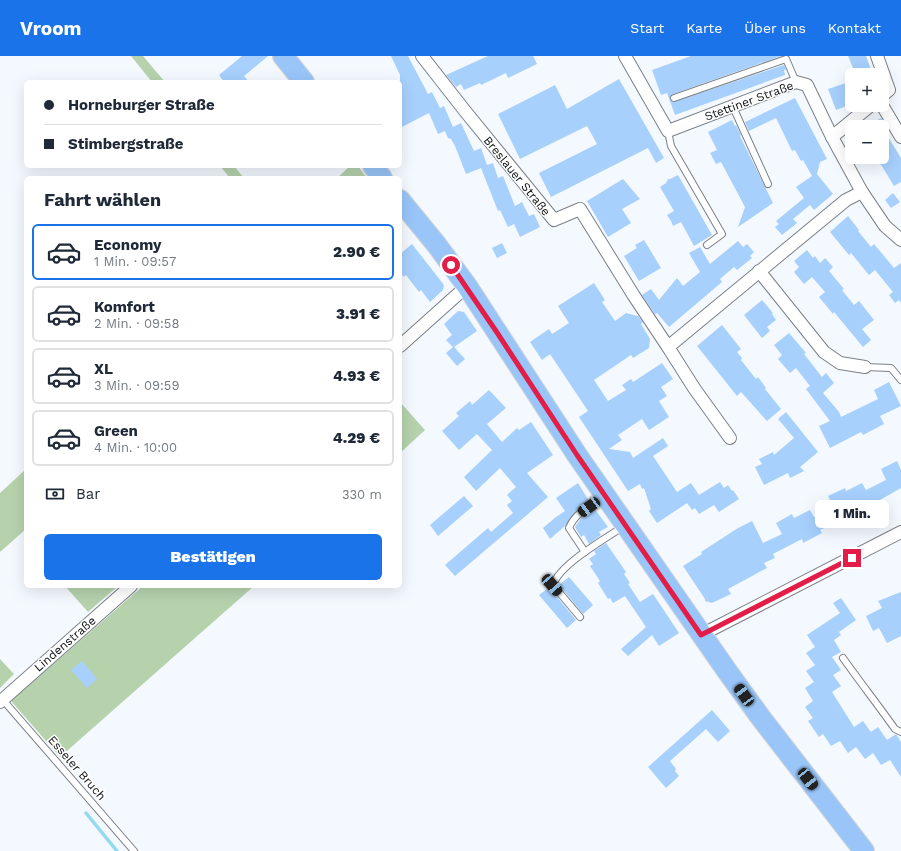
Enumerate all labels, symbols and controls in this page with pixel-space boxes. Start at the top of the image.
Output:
text: Vroom [20,17,81,40]
text: Start [630,20,664,36]
text: Karte [686,20,722,36]
text: Über uns [744,20,806,36]
text: Kontakt [828,20,881,36]
map controls [845,68,889,164]
button: + [845,68,889,112]
street label: Stettiner Straße [703,78,795,124]
text: Horneburger Straße [68,96,215,114]
button: − [845,120,889,164]
street label: Breslauer Straße [481,134,553,218]
text: Stimbergstraße [68,135,183,153]
text: Fahrt wählen [44,189,161,210]
icon: car [46,234,82,270]
text: Economy [94,236,161,254]
text: 2.90 € [333,243,380,261]
text: 1 Min. · 09:57 [94,254,176,269]
route start [442,256,460,274]
icon: car [46,296,82,332]
text: Komfort [94,298,155,316]
text: 3.91 € [336,305,380,323]
text: 2 Min. · 09:58 [94,316,179,331]
icon: car [46,358,82,394]
text: XL [94,360,113,378]
text: 4.93 € [333,367,380,385]
text: 3 Min. · 09:59 [94,378,179,393]
icon: car [46,420,82,456]
text: Green [94,422,138,440]
text: 4.29 € [333,429,380,447]
text: 4 Min. · 10:00 [94,440,177,455]
icon: cash [44,483,66,505]
text: Bar [76,485,100,503]
text: 330 m [342,487,382,502]
car [576,495,602,519]
callout: 1 Min. [815,500,889,528]
text: 1 Min. [833,506,871,521]
button: Bestätigen [44,534,382,580]
route end [843,549,861,567]
car [540,572,564,598]
street label: Lindenstraße [31,613,99,675]
car [732,682,756,708]
street label: Esseler Bruch [45,733,109,803]
car [796,766,820,792]

